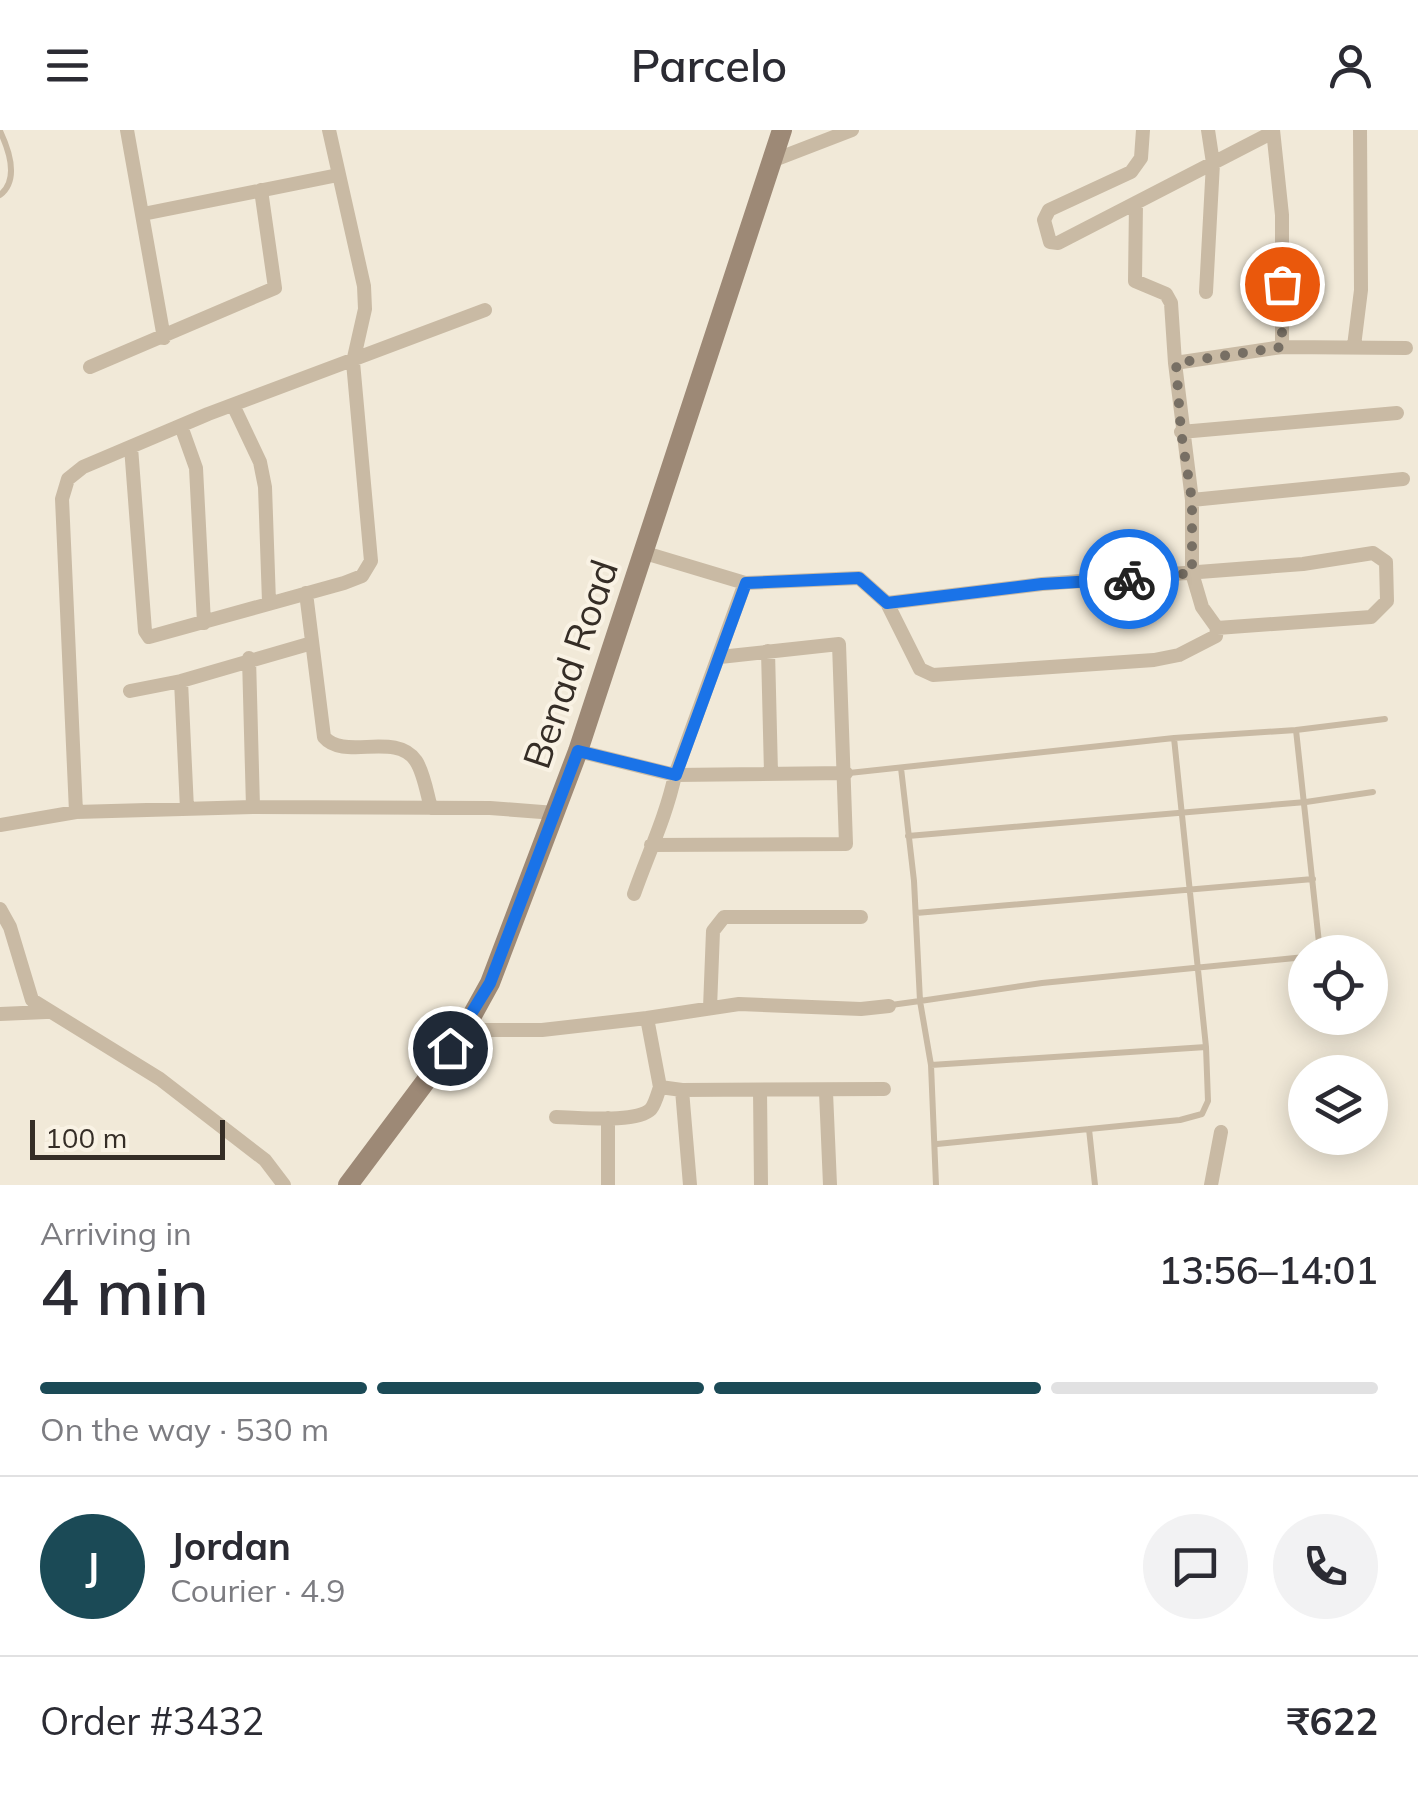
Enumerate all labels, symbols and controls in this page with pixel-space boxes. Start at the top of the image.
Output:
text: Parcelo [631,37,787,93]
icon: menu [40,38,95,93]
icon: person [1323,38,1378,93]
pin [1240,242,1325,327]
icon: bag [1255,257,1310,312]
courier [1079,529,1179,629]
icon: bike [1102,552,1157,607]
street label: Benad Road [512,553,628,775]
map controls [1288,935,1388,1155]
button: locate [1288,935,1388,1035]
pin [408,1006,493,1091]
icon: home [423,1021,478,1076]
button: layers [1288,1055,1388,1155]
scale bar [30,1115,225,1160]
text: 100 m [45,1120,127,1155]
text: Arriving in [40,1213,192,1253]
text: 13:56–14:01 [1158,1246,1378,1294]
text: 4 min [40,1250,209,1331]
text: On the way · 530 m [40,1409,329,1449]
button: chat [1143,1514,1248,1619]
button: phone [1273,1514,1378,1619]
text: Jordan [170,1522,291,1570]
text: J [86,1542,99,1590]
text: Courier · 4.9 [170,1570,346,1610]
text: Order #3432 [40,1697,264,1745]
text: ₹622 [1287,1697,1378,1745]

